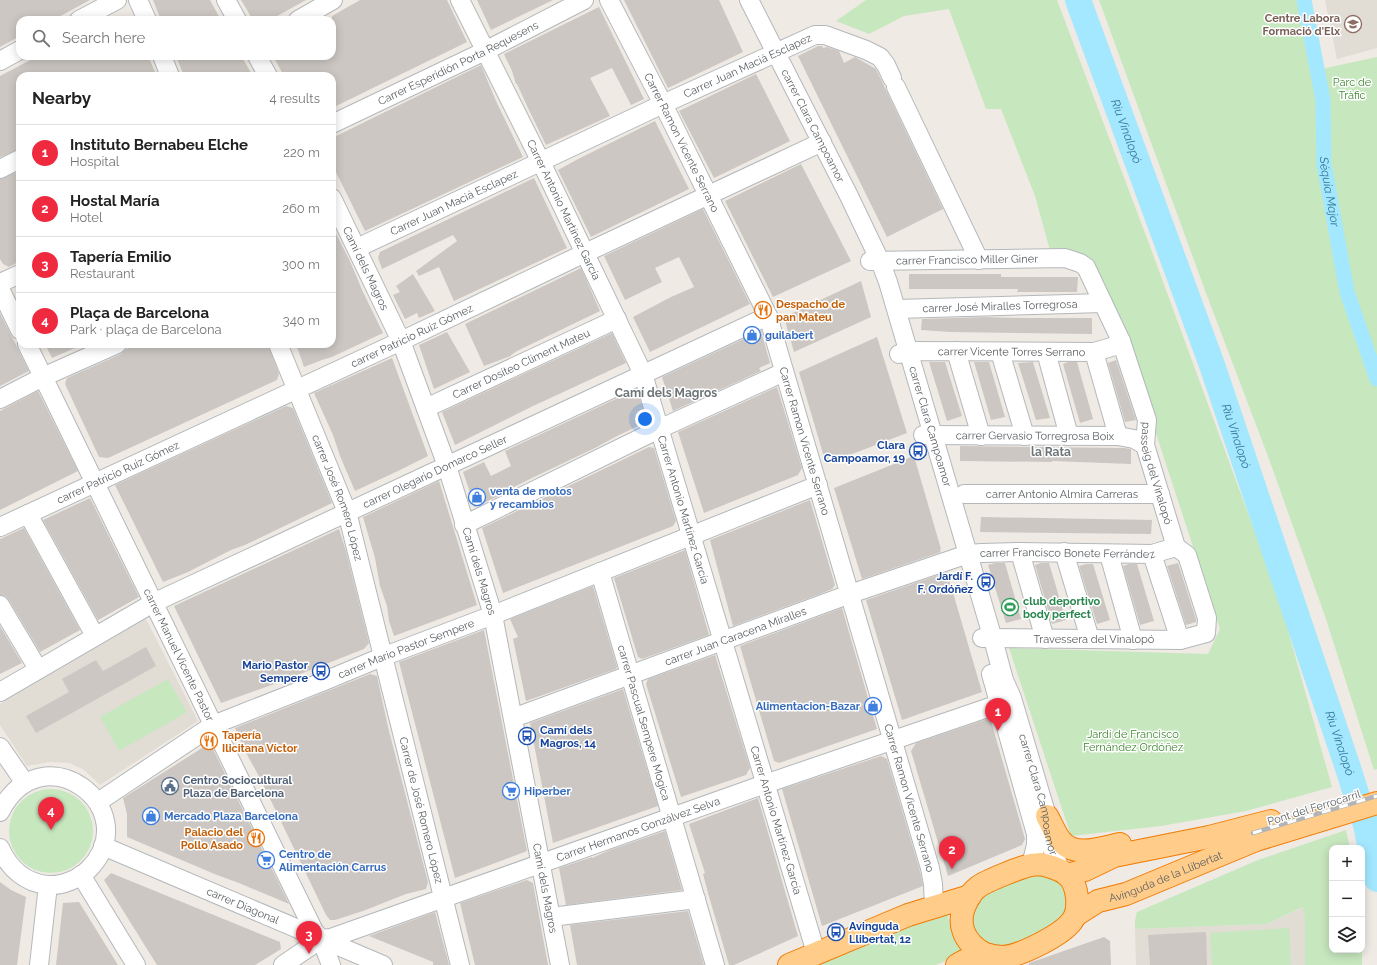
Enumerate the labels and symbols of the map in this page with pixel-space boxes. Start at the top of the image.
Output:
place label: Centre Labora Formació d'Elx [1263,12,1340,38]
school or university icon: Centre Labora Formació d'Elx [1343,14,1363,34]
street label: Carrer Esperidión Porta Requesens [376,18,540,108]
street label: Carrer Juan Maciá Esclapez [681,31,814,100]
street label: carrer Clara Campoamor [779,67,847,184]
street label: Carrer Ramon Vicente Serrano [641,71,722,215]
park label: Parc de Tràfic [1333,76,1372,102]
water label: Riu Vinalopó [1108,97,1145,166]
street label: Carrer Antonio Martínez García [524,137,603,282]
water label: Séquia Major [1317,156,1342,229]
street label: Carrer Juan Maciá Esclapez [388,167,520,238]
street label: Camí dels Magros [340,224,392,312]
street label: carrer Francisco Miller Giner [896,252,1038,267]
street label: carrer José Miralles Torregrosa [922,297,1078,315]
place label: Despacho de pan Mateu [776,298,845,324]
restaurant icon: Despacho de pan Mateu [753,300,773,320]
street label: carrer Patricio Ruiz Gómez [348,301,475,370]
shop icon: guilabert [742,325,762,345]
street label: Carrer Dositeo Climent Mateu [450,326,592,401]
place label: guilabert [765,329,814,342]
street label: carrer Vicente Torres Serrano [938,345,1086,358]
street label: carrer Clara Campoamor [907,364,954,488]
street label: Carrer Ramon Vicente Serrano [777,365,833,517]
district label: Camí dels Magros [615,386,717,400]
water label: Riu Vinalopó [1219,402,1254,471]
your location [635,409,655,429]
street label: passeig del Vinalopó [1138,422,1175,526]
street label: carrer Gervasio Torregrosa Boix [956,429,1115,442]
street label: carrer Olegario Domarco Seller [361,432,509,511]
street label: carrer José Romero López [309,433,366,563]
street label: Carrer Antonio Martínez García [655,434,712,586]
street label: carrer Patricio Ruiz Gómez [55,438,182,506]
place label: Clara Campoamor, 19 [824,439,906,465]
bus stop icon: Clara Campoamor, 19 [908,441,928,461]
district label: la Rata [1031,445,1071,459]
place label: venta de motos y recambios [490,485,572,511]
shop icon: venta de motos y recambios [467,487,487,507]
street label: carrer Antonio Almira Carreras [986,488,1138,501]
street label: Camí dels Magros [460,526,499,617]
street label: carrer Francisco Bonete Ferrández [980,545,1157,561]
place label: Jardí F. F. Ordóñez [918,570,974,596]
bus stop icon: Jardí F. F. Ordóñez [976,572,996,592]
street label: carrer Manuel Vicente Pastor [141,586,217,724]
place label: club deportivo body perfect [1023,595,1101,621]
sports icon: club deportivo body perfect [1000,597,1020,617]
street label: carrer Juan Caracena Miralles [663,604,808,668]
street label: carrer Mario Pastor Sempere [336,616,476,681]
street label: Travessera del Vinalopó [1034,633,1155,646]
street label: carrer Pascual Sempere Mogica [615,643,673,802]
place label: Mario Pastor Sempere [242,659,309,685]
bus stop icon: Mario Pastor Sempere [311,661,331,681]
shop icon: Alimentacion-Bazar [863,696,883,716]
pin: 1 [985,698,1011,731]
place label: Alimentacion-Bazar [756,700,861,713]
water label: Riu Vinalopó [1322,709,1357,778]
street label: Carrer Ramon Vicente Serrano [882,722,937,874]
place label: Camí dels Magros, 14 [540,724,596,750]
bus stop icon: Camí dels Magros, 14 [517,726,537,746]
park label: Jardí de Francisco Fernández Ordóñez [1083,728,1184,754]
place label: Tapería Ilicitana Víctor [222,729,298,755]
restaurant icon: Tapería Ilicitana Víctor [199,731,219,751]
street label: carrer Clara Campoamor [1016,732,1060,857]
street label: Carrer de José Romero López [397,735,446,886]
street label: Carrer Antonio Martínez García [748,744,805,896]
place label: Centro Sociocultural Plaza de Barcelona [183,774,293,800]
public building icon: Centro Sociocultural Plaza de Barcelona [160,776,180,796]
supermarket icon: Hiperber [501,781,521,801]
place label: Hiperber [524,785,571,798]
street label: Pont del Ferrocarril [1266,788,1362,828]
street label: Carrer Hermanos Gonzálvez Selva [555,794,722,864]
pin: 4 [38,797,64,830]
shop icon: Mercado Plaza Barcelona [141,806,161,826]
place label: Mercado Plaza Barcelona [164,810,298,823]
place label: Palacio del Pollo Asado [181,826,244,852]
restaurant icon: Palacio del Pollo Asado [246,828,266,848]
pin: 2 [939,836,965,869]
street label: Camí dels Magros [530,842,560,934]
place label: Centro de Alimentación Carrus [279,848,387,874]
street label: Avinguda de la Llibertat [1107,848,1224,905]
supermarket icon: Centro de Alimentación Carrus [256,850,276,870]
street label: carrer Diagonal [205,884,281,927]
place label: Avinguda Llibertat, 12 [849,920,911,946]
pin: 3 [296,921,322,954]
bus stop icon: Avinguda Llibertat, 12 [826,922,846,942]

